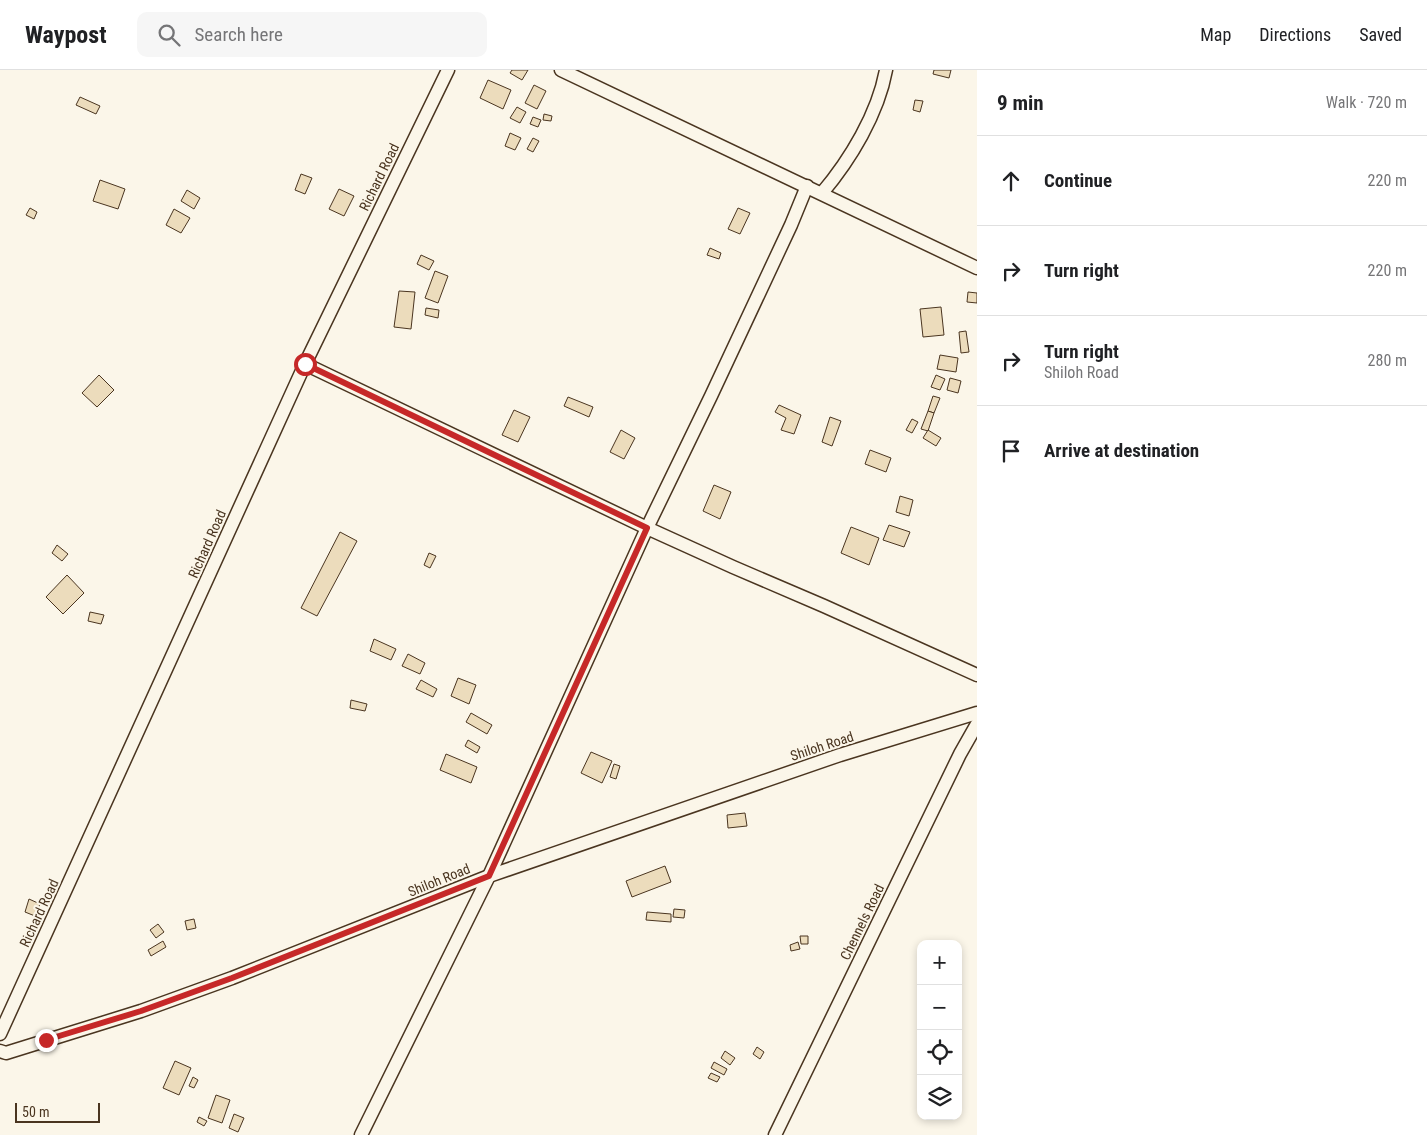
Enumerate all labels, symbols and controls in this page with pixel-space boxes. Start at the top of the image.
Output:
search box [137,12,487,57]
text: Waypost [25,21,107,49]
icon: search [155,21,183,49]
text: Search here [195,23,283,46]
text: Map [1200,24,1231,45]
text: Directions [1259,24,1331,45]
text: Saved [1359,24,1402,45]
text: 9 min [997,91,1044,115]
text: Walk · 720 m [1326,93,1407,112]
street label: Richard Road [356,141,402,213]
icon: ahead [997,167,1025,195]
text: Continue [1044,169,1112,192]
text: 220 m [1368,171,1407,190]
icon: right [997,257,1025,285]
text: Turn right [1044,259,1119,282]
text: 220 m [1368,261,1407,280]
text: Turn right [1044,340,1119,363]
icon: right [997,347,1025,375]
text: 280 m [1368,351,1407,370]
route start [294,353,317,376]
text: Shiloh Road [1044,363,1119,382]
icon: arrive [997,437,1025,465]
text: Arrive at destination [1044,439,1199,462]
street label: Richard Road [185,507,229,581]
street label: Shiloh Road [788,728,856,764]
street label: Shiloh Road [406,860,472,900]
street label: Richard Road [16,877,62,949]
street label: Chennels Road [837,882,887,962]
map controls [917,940,962,1120]
button: + [917,940,962,985]
button: − [917,985,962,1030]
route end [35,1029,58,1052]
button: locate [917,1030,962,1075]
button: layers [917,1075,962,1120]
scale bar [15,1100,100,1123]
text: 50 m [22,1104,50,1120]

